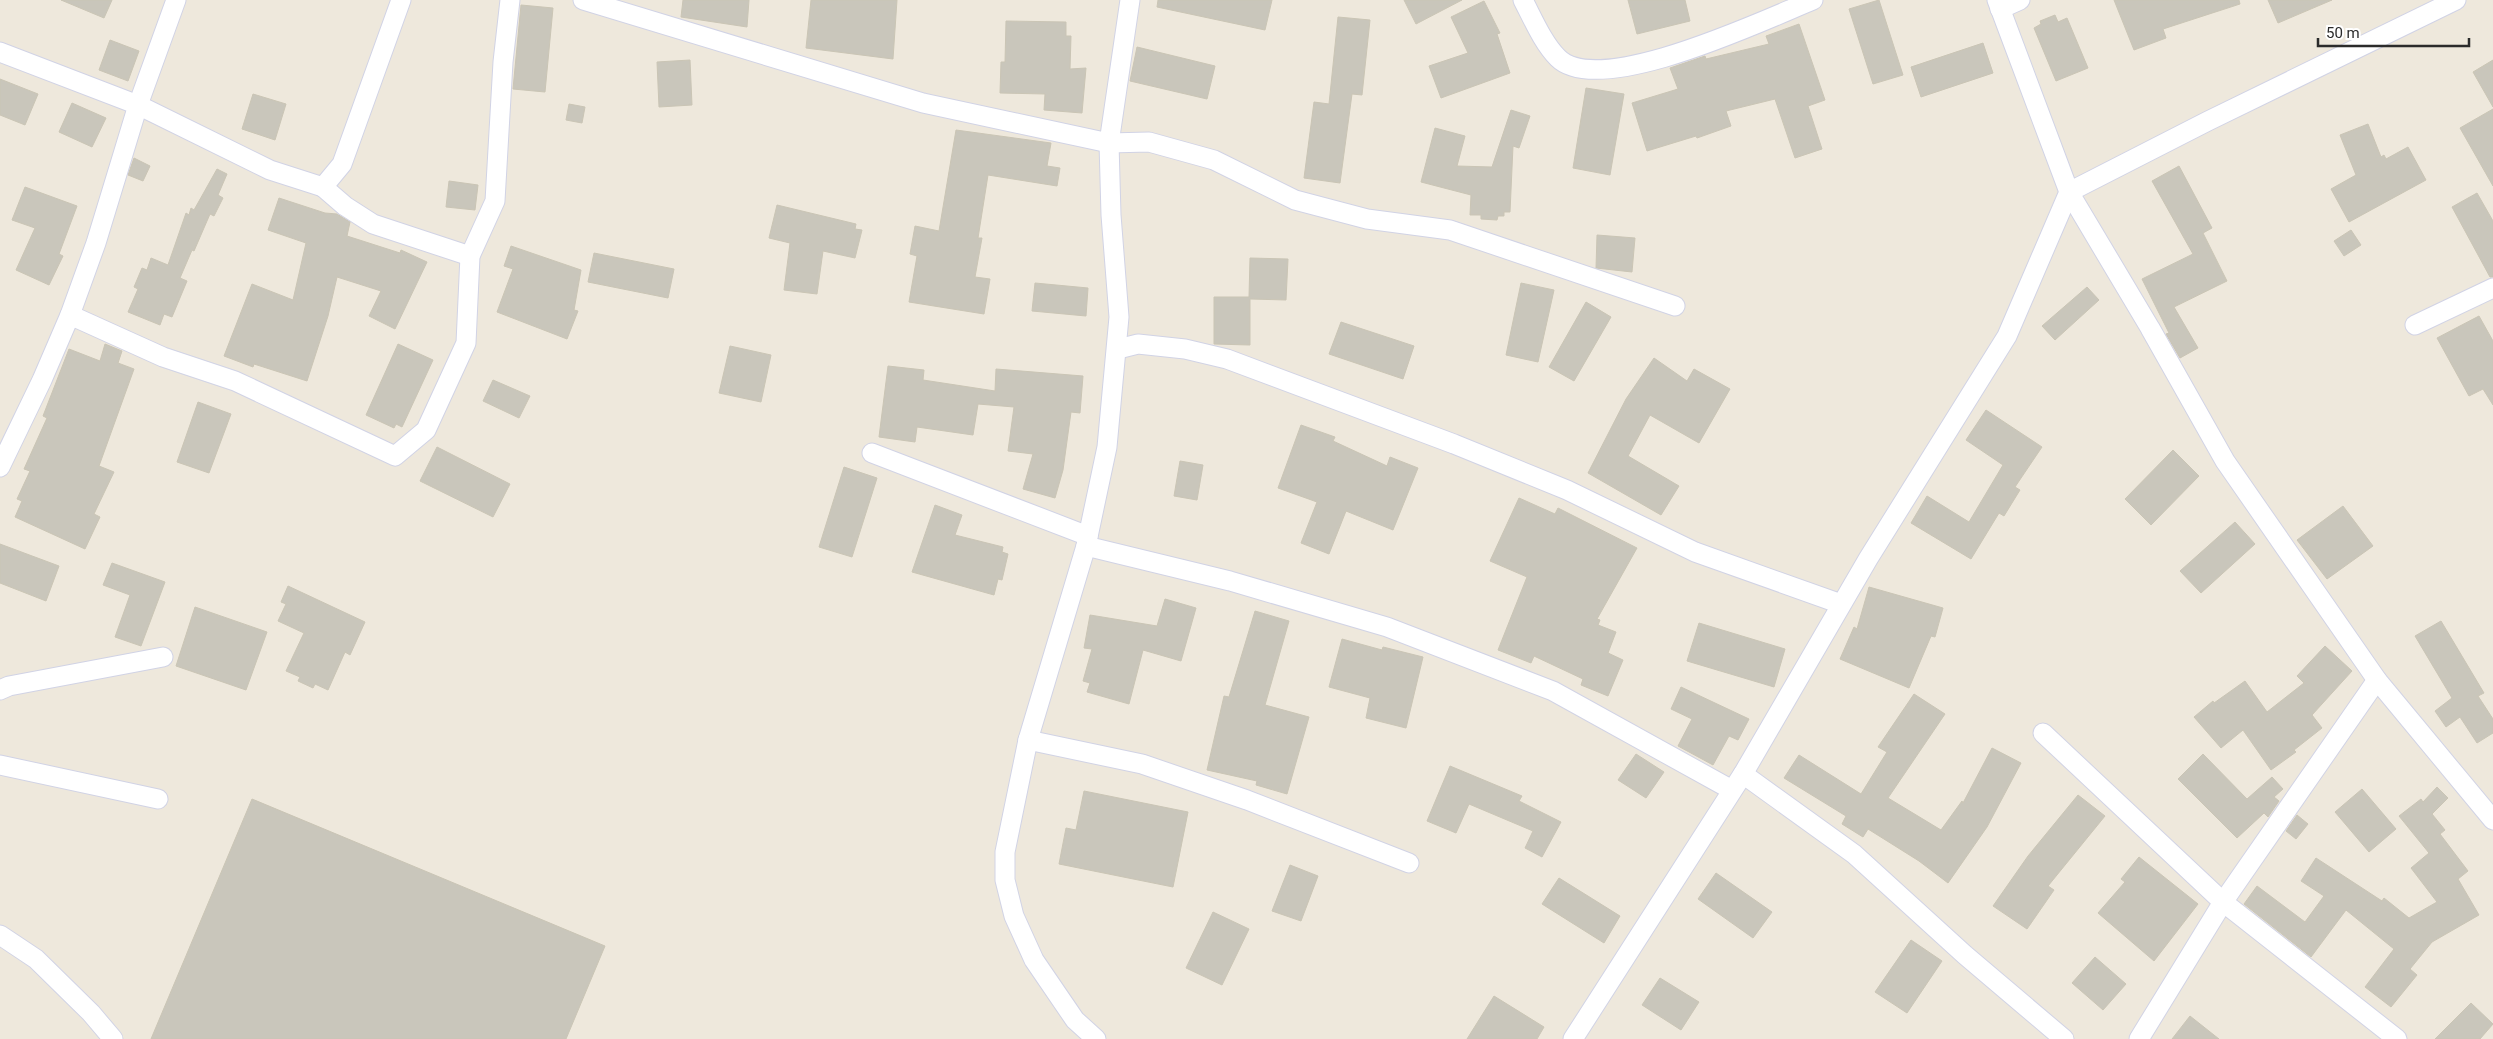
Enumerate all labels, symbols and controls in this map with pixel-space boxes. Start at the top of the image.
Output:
scale bar [2318,15,2469,47]
text: 50 m [2326,24,2360,42]

